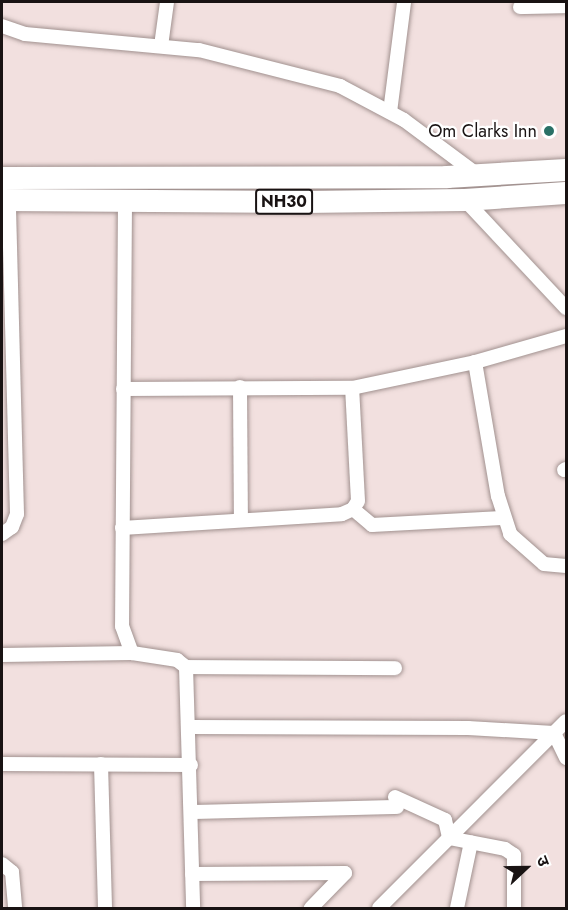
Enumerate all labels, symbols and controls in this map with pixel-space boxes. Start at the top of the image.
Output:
place label: Om Clarks Inn [428,120,537,142]
marker: Om Clarks Inn [542,124,556,138]
road number: NH30 [254,189,314,215]
north arrow [496,838,556,898]
text: उ [531,852,556,870]

